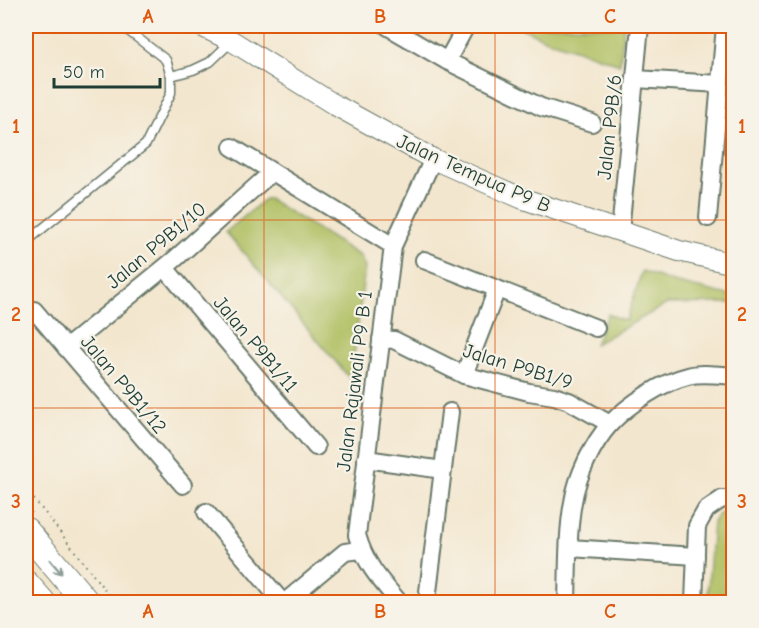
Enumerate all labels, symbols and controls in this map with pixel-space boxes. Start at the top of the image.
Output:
text: A [142,5,154,28]
text: B [374,5,386,28]
text: C [604,5,616,28]
scale bar [54,51,160,89]
text: 50 m [63,62,105,83]
street label: Jalan P9B/6 [593,73,626,181]
text: 1 [12,115,20,138]
text: 1 [738,115,746,138]
street label: Jalan Tempua P9 B [393,129,554,218]
street label: Jalan P9B1/10 [102,197,211,294]
street label: Jalan Rajawali P9 B 1 [332,289,377,473]
street label: Jalan P9B1/11 [209,291,303,397]
text: 2 [11,303,21,326]
text: 2 [737,303,747,326]
street label: Jalan P9B1/12 [76,331,171,438]
street label: Jalan P9B1/9 [460,339,575,394]
text: 3 [11,490,21,513]
text: 3 [737,490,747,513]
one-way arrow [49,559,62,575]
text: A [142,600,154,623]
text: B [374,600,386,623]
text: C [604,600,616,623]

